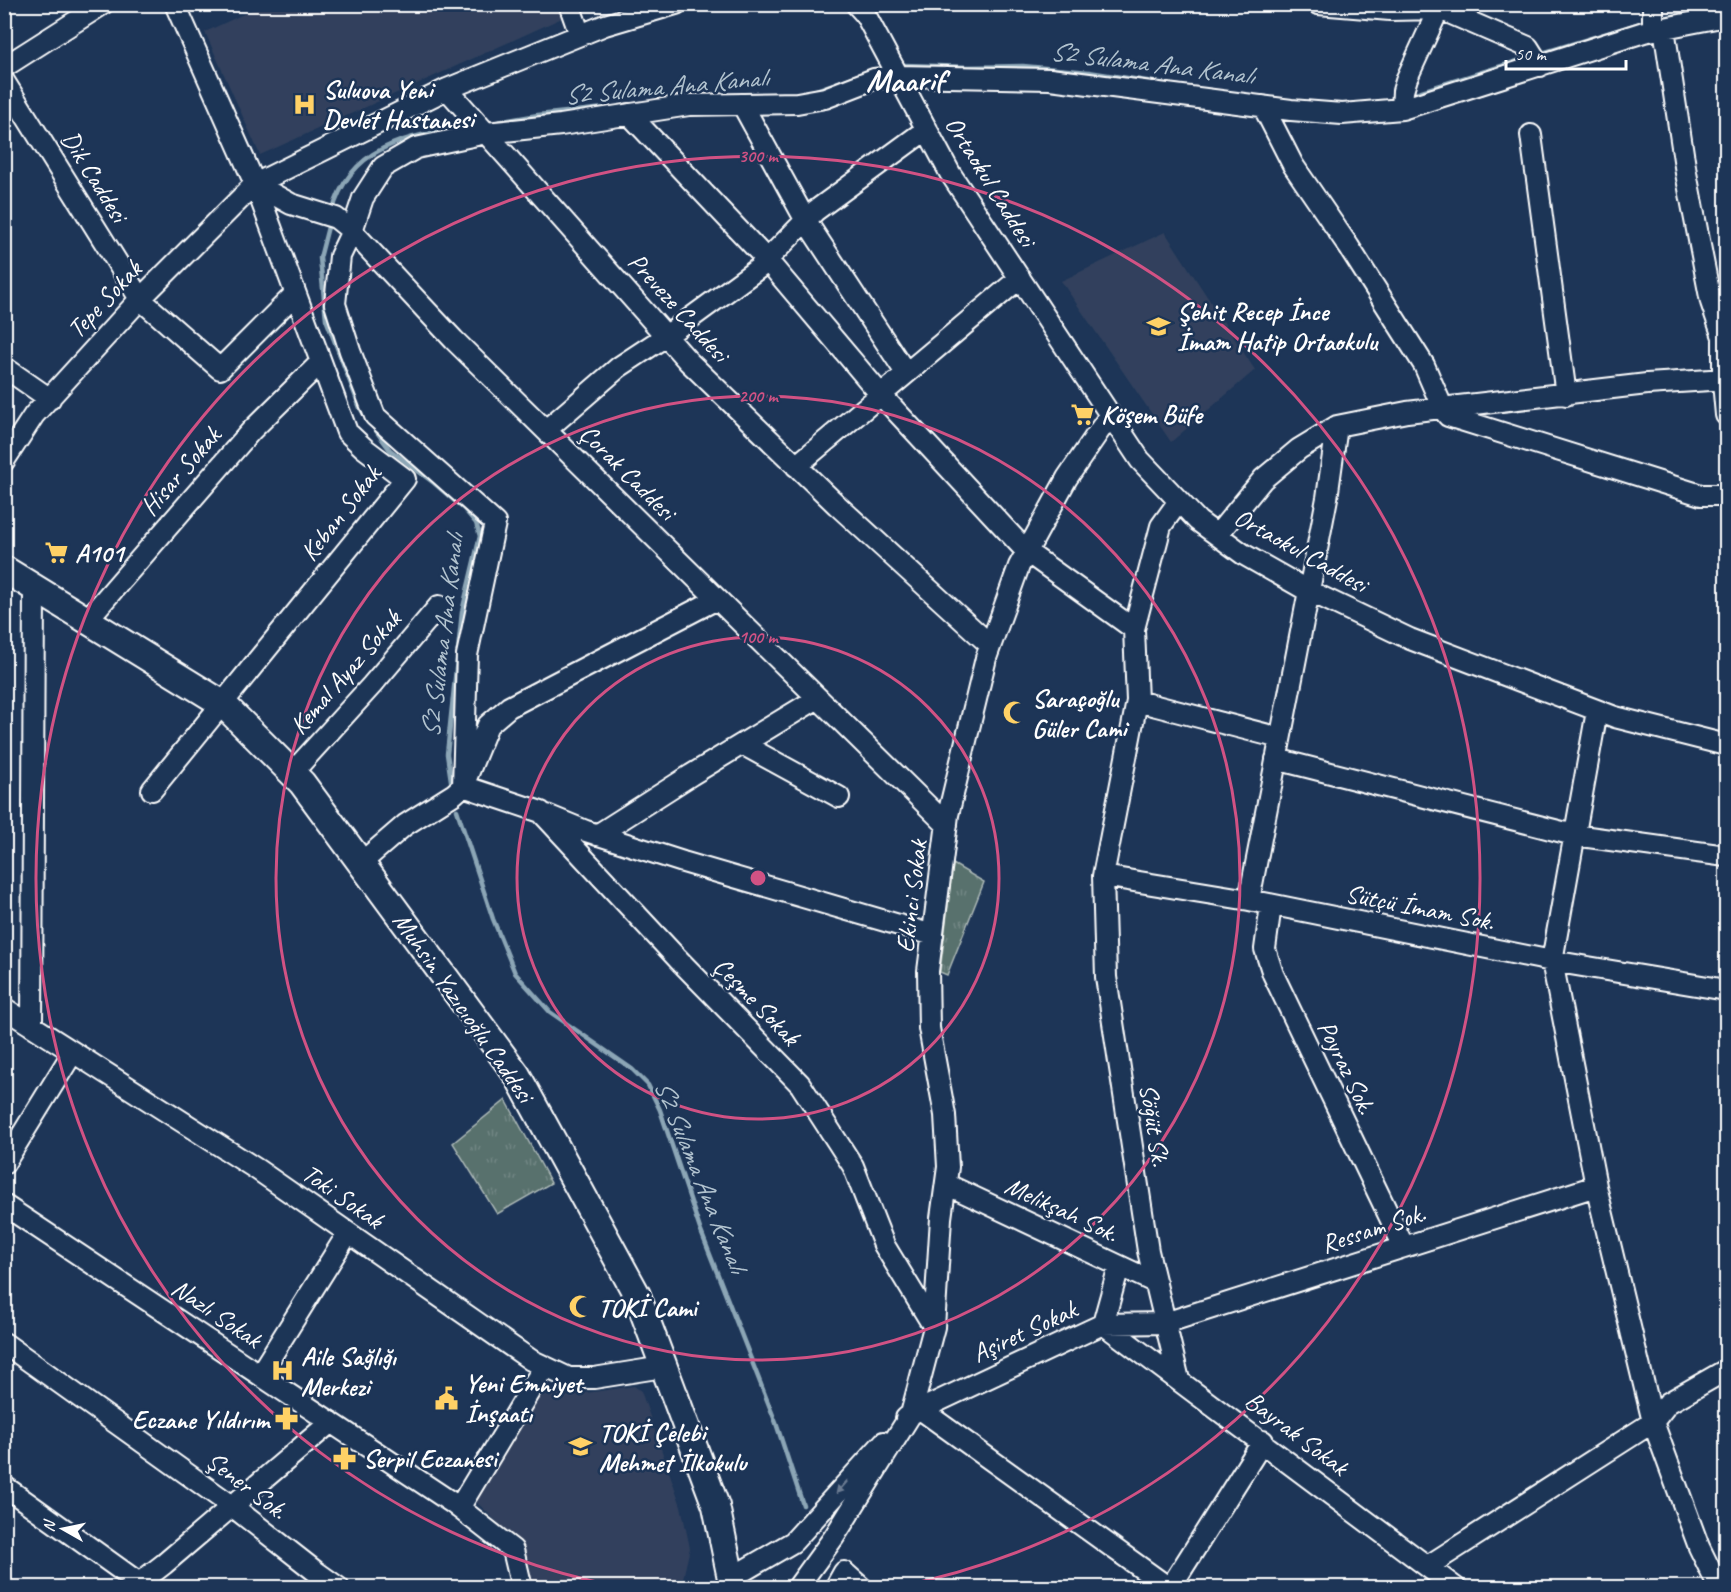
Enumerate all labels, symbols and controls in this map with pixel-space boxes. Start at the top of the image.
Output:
scale bar [1506,33,1626,71]
water label: S2 Sulama Ana Kanalı [1048,34,1259,93]
text: 50 m [1515,43,1548,65]
water label: S2 Sulama Ana Kanalı [563,60,773,112]
district label: Maarif [866,60,951,101]
place label: Suluova Yeni Devlet Hastanesi [323,73,478,136]
hospital icon: Suluova Yeni Devlet Hastanesi [292,91,318,117]
street label: Ortaokul Caddesi [938,110,1045,255]
street label: Dik Caddesi [54,124,137,231]
text: 300 m [739,145,779,167]
street label: Preveze Caddesi [621,246,739,371]
street label: Tepe Sokak [60,252,150,345]
place label: Şehit Recep İnce İmam Hatip Ortaokulu [1177,295,1379,358]
school or university icon: Şehit Recep İnce İmam Hatip Ortaokulu [1146,313,1172,339]
text: 200 m [739,385,779,407]
place label: Köşem Büfe [1101,398,1204,431]
supermarket icon: Köşem Büfe [1070,401,1096,427]
street label: Çorak Caddesi [573,417,685,530]
street label: Hisar Sokak [133,418,230,522]
street label: Keban Sokak [293,457,389,568]
street label: Ortaokul Caddesi [1228,500,1376,602]
water label: S2 Sulama Ana Kanalı [413,529,472,740]
place label: A101 [75,537,127,570]
supermarket icon: A101 [44,540,70,566]
street label: Kemal Ayaz Sokak [282,601,410,741]
text: 100 m [739,626,779,648]
place label: Saraçoğlu Güler Cami [1032,682,1130,745]
mosque icon: Saraçoğlu Güler Cami [1001,700,1027,726]
street label: Ekinci Sokak [888,836,935,954]
centre of rings [748,868,768,888]
street label: Sütçü İmam Sok. [1343,877,1498,938]
street label: Muhsin Yazıcıoğlu Caddesi [386,906,543,1111]
street label: Çeşme Sokak [706,950,809,1054]
street label: Poyraz Sok. [1310,1015,1384,1120]
water label: S2 Sulama Ana Kanalı [647,1075,756,1280]
street label: Söğüt Sk. [1132,1082,1177,1169]
street label: Toki Sokak [296,1157,392,1238]
street label: Melikşah Sok. [1000,1169,1124,1250]
street label: Ressam Sok. [1317,1196,1430,1261]
street label: Nazlı Sokak [165,1271,269,1356]
place label: TOKİ Cami [598,1291,700,1324]
street label: Aşiret Sokak [967,1292,1084,1370]
mosque icon: TOKİ Cami [567,1294,593,1320]
place label: Aile Sağlığı Merkezi [301,1340,398,1403]
hospital icon: Aile Sağlığı Merkezi [270,1358,296,1384]
place label: Yeni Emniyet İnşaatı [465,1367,585,1430]
street label: Bayrak Sokak [1238,1384,1356,1484]
public building icon: Yeni Emniyet İnşaatı [434,1385,460,1411]
place label: Eczane Yıldırım [132,1403,271,1436]
pharmacy icon: Eczane Yıldırım [274,1406,300,1432]
place label: TOKİ Çelebi Mehmet İlkokulu [599,1416,749,1479]
school or university icon: TOKİ Çelebi Mehmet İlkokulu [568,1434,594,1460]
place label: Serpil Eczanesi [363,1442,499,1475]
street label: Şener Sok. [199,1444,295,1527]
pharmacy icon: Serpil Eczanesi [332,1445,358,1471]
one-way arrow [836,1479,849,1494]
north arrow [33,1499,93,1559]
text: N [39,1517,60,1533]

